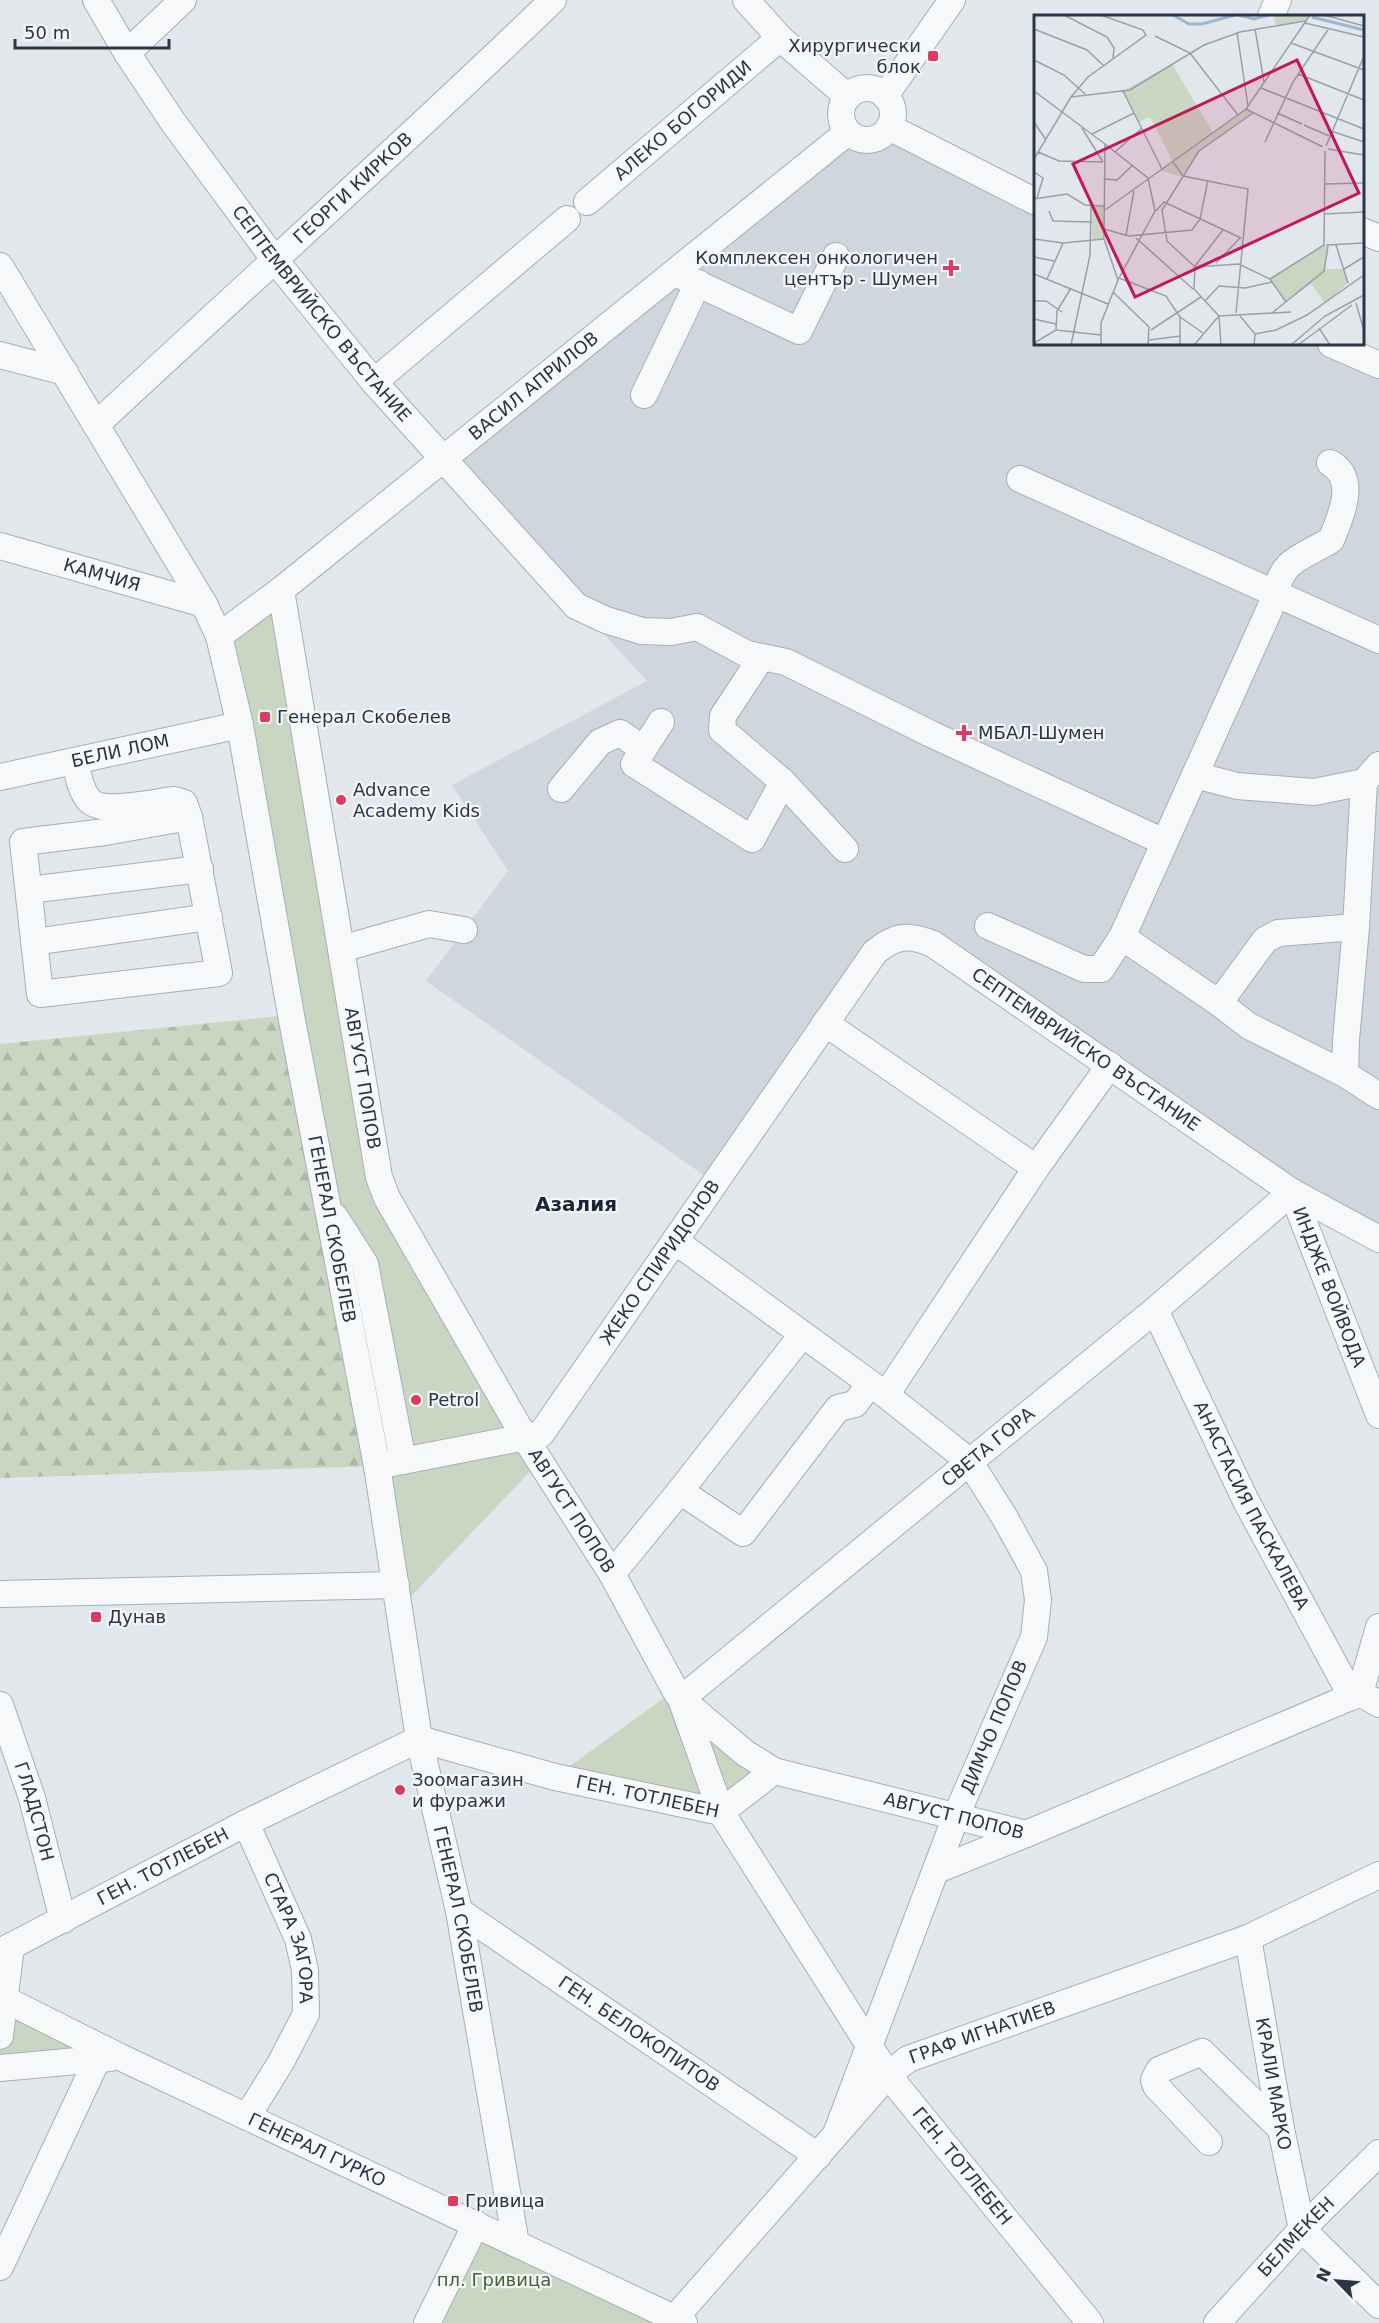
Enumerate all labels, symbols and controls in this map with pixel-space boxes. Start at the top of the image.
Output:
scale bar [15,12,170,50]
inset map [1034,15,1364,345]
text: 50 m [24,22,70,43]
place label: Хирургически блок [788,35,921,77]
marker: Хирургически блок [926,49,940,63]
street label: АЛЕКО БОГОРИДИ [610,56,756,184]
street label: ГЕОРГИ КИРКОВ [289,128,416,248]
street label: СЕПТЕМВРИЙСКО ВЪСТАНИЕ [228,201,416,426]
place label: ￼Комплексен онкологичен център - Шумен [695,247,938,289]
marker: ￼Комплексен онкологичен център - Шумен [942,259,960,277]
street label: ВАСИЛ АПРИЛОВ [464,327,602,444]
street label: КАМЧИЯ [61,554,143,595]
place label: Генерал Скобелев [277,706,451,727]
marker: Генерал Скобелев [258,710,272,724]
place label: МБАЛ-Шумен [978,722,1105,743]
marker: МБАЛ-Шумен [955,724,973,742]
street label: БЕЛИ ЛОМ [69,730,171,771]
place label: Advance Academy Kids [353,779,480,821]
marker: Advance Academy Kids [334,793,348,807]
street label: СЕПТЕМВРИЙСКО ВЪСТАНИЕ [968,963,1204,1135]
street label: АВГУСТ ПОПОВ [341,1006,385,1151]
street label: ГЕНЕРАЛ СКОБЕЛЕВ [304,1134,360,1324]
street label: ЖЕКО СПИРИДОНОВ [595,1176,724,1348]
district label: Азалия [535,1192,617,1216]
street label: ИНДЖЕ ВОЙВОДА [1289,1204,1371,1371]
place label: Petrol [428,1389,479,1410]
marker: Petrol [409,1393,423,1407]
street label: АНАСТАСИЯ ПАСКАЛЕВА [1190,1398,1314,1614]
street label: СВЕТА ГОРА [937,1402,1039,1491]
street label: АВГУСТ ПОПОВ [524,1444,620,1577]
place label: Дунав [108,1606,166,1627]
marker: Дунав [89,1610,103,1624]
street label: ДИМЧО ПОПОВ [956,1657,1031,1797]
street label: ГЛАДСТОН [10,1759,59,1863]
place label: Зоомагазин и фуражи [412,1769,524,1811]
street label: ГЕН. ТОТЛЕБЕН [574,1771,721,1821]
marker: Зоомагазин и фуражи [393,1783,407,1797]
street label: АВГУСТ ПОПОВ [882,1788,1026,1843]
street label: ГЕН. ТОТЛЕБЕН [93,1823,232,1909]
street label: ГЕНЕРАЛ СКОБЕЛЕВ [430,1824,487,2014]
street label: СТАРА ЗАГОРА [260,1869,317,2005]
street label: ГЕН. БЕЛОКОПИТОВ [555,1971,724,2096]
street label: ГРАФ ИГНАТИЕВ [906,1996,1058,2068]
street label: КРАЛИ МАРКО [1252,2016,1296,2152]
street label: ГЕН. ТОТЛЕБЕН [908,2103,1017,2229]
street label: ГЕНЕРАЛ ГУРКО [245,2108,389,2191]
place label: Гривица [465,2190,545,2211]
street label: БЕЛМЕКЕН [1253,2192,1338,2281]
marker: Гривица [446,2194,460,2208]
north arrow [1307,2251,1367,2311]
text: N [1312,2265,1335,2285]
park label: пл. Гривица [437,2269,551,2290]

